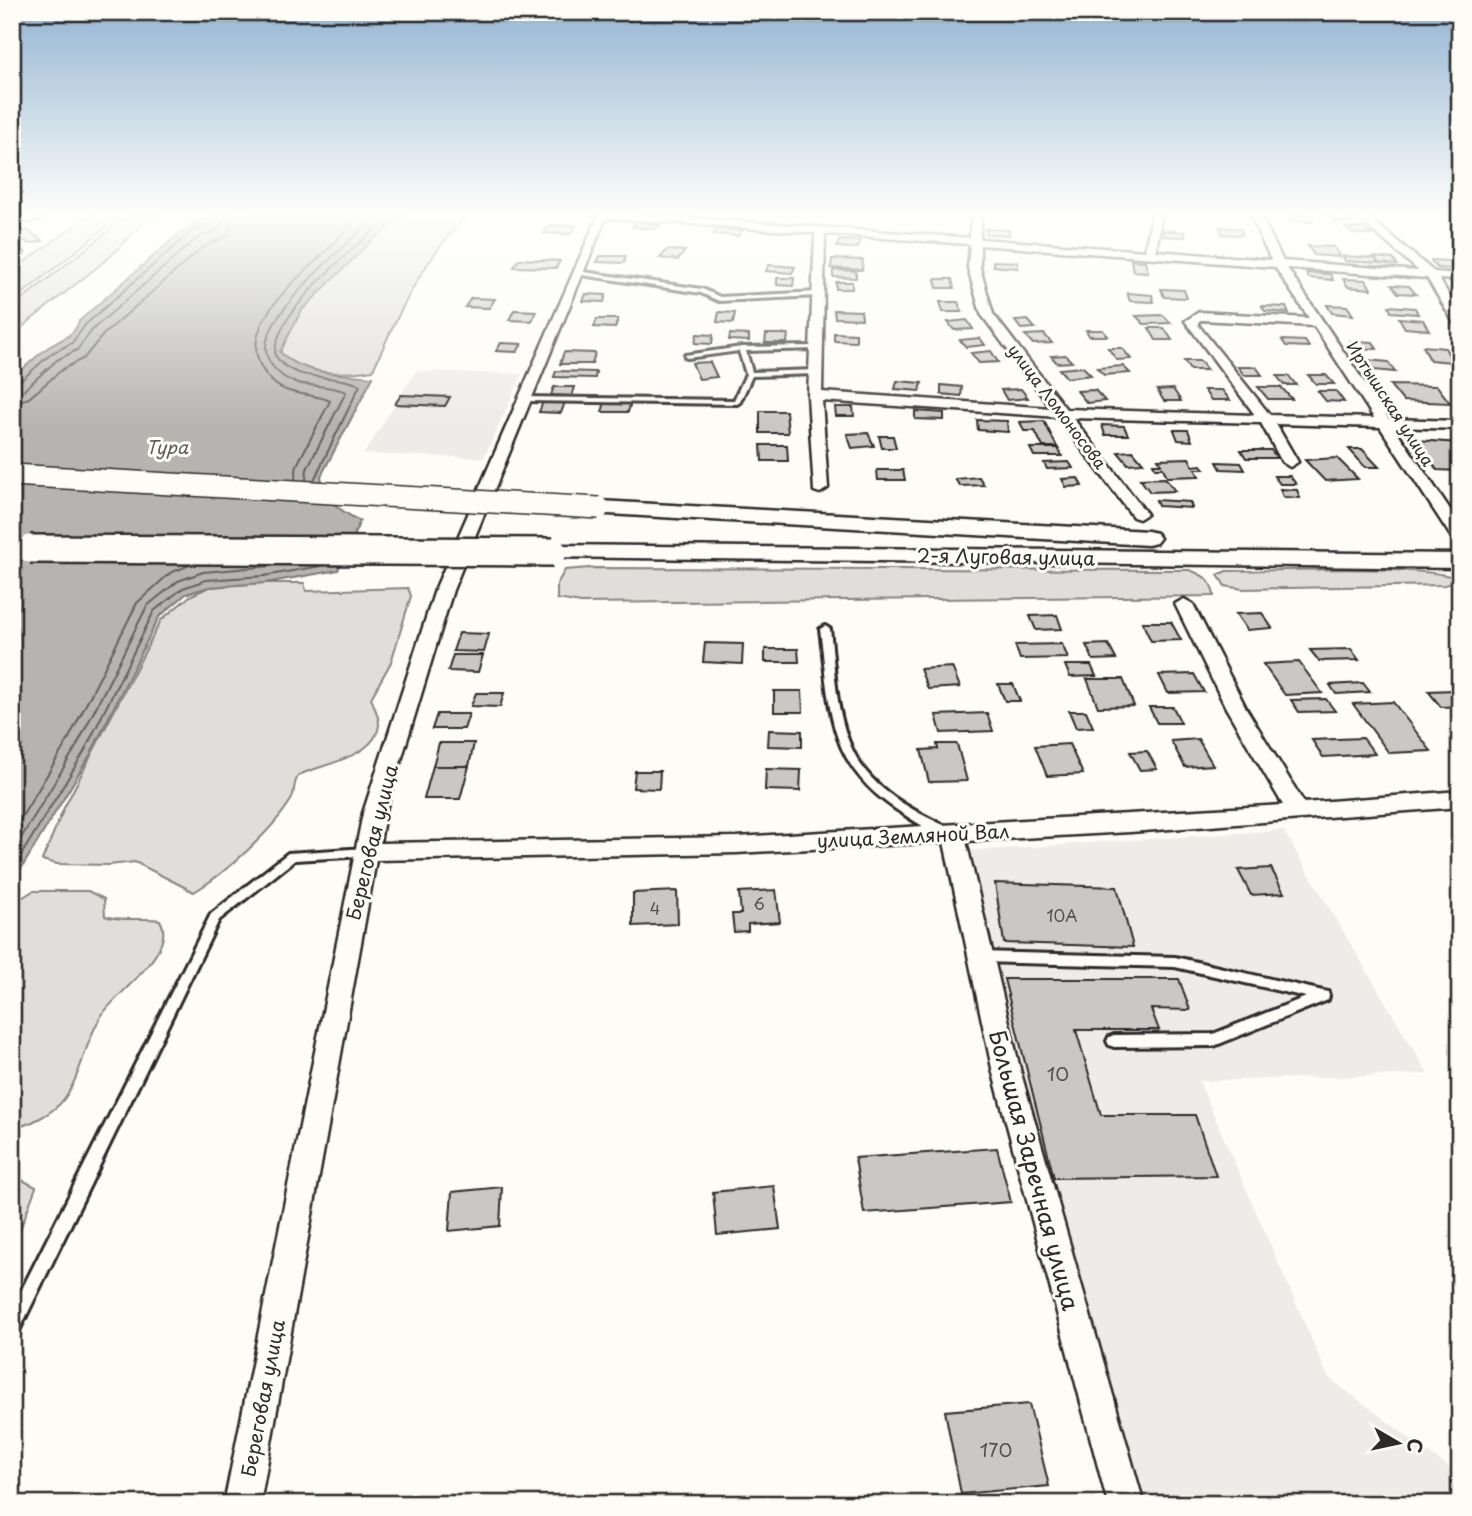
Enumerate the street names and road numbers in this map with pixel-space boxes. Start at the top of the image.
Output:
street label: Иртышская улица [1341,336,1441,470]
street label: улица Ломоносова [1003,339,1113,473]
street label: 2-я Луговая улица [917,540,1095,572]
street label: Береговая улица [338,761,404,923]
street label: улица Земляной Вал [816,816,1010,854]
street label: Большая Заречная улица [981,1026,1089,1315]
street label: Береговая улица [233,1317,291,1479]

